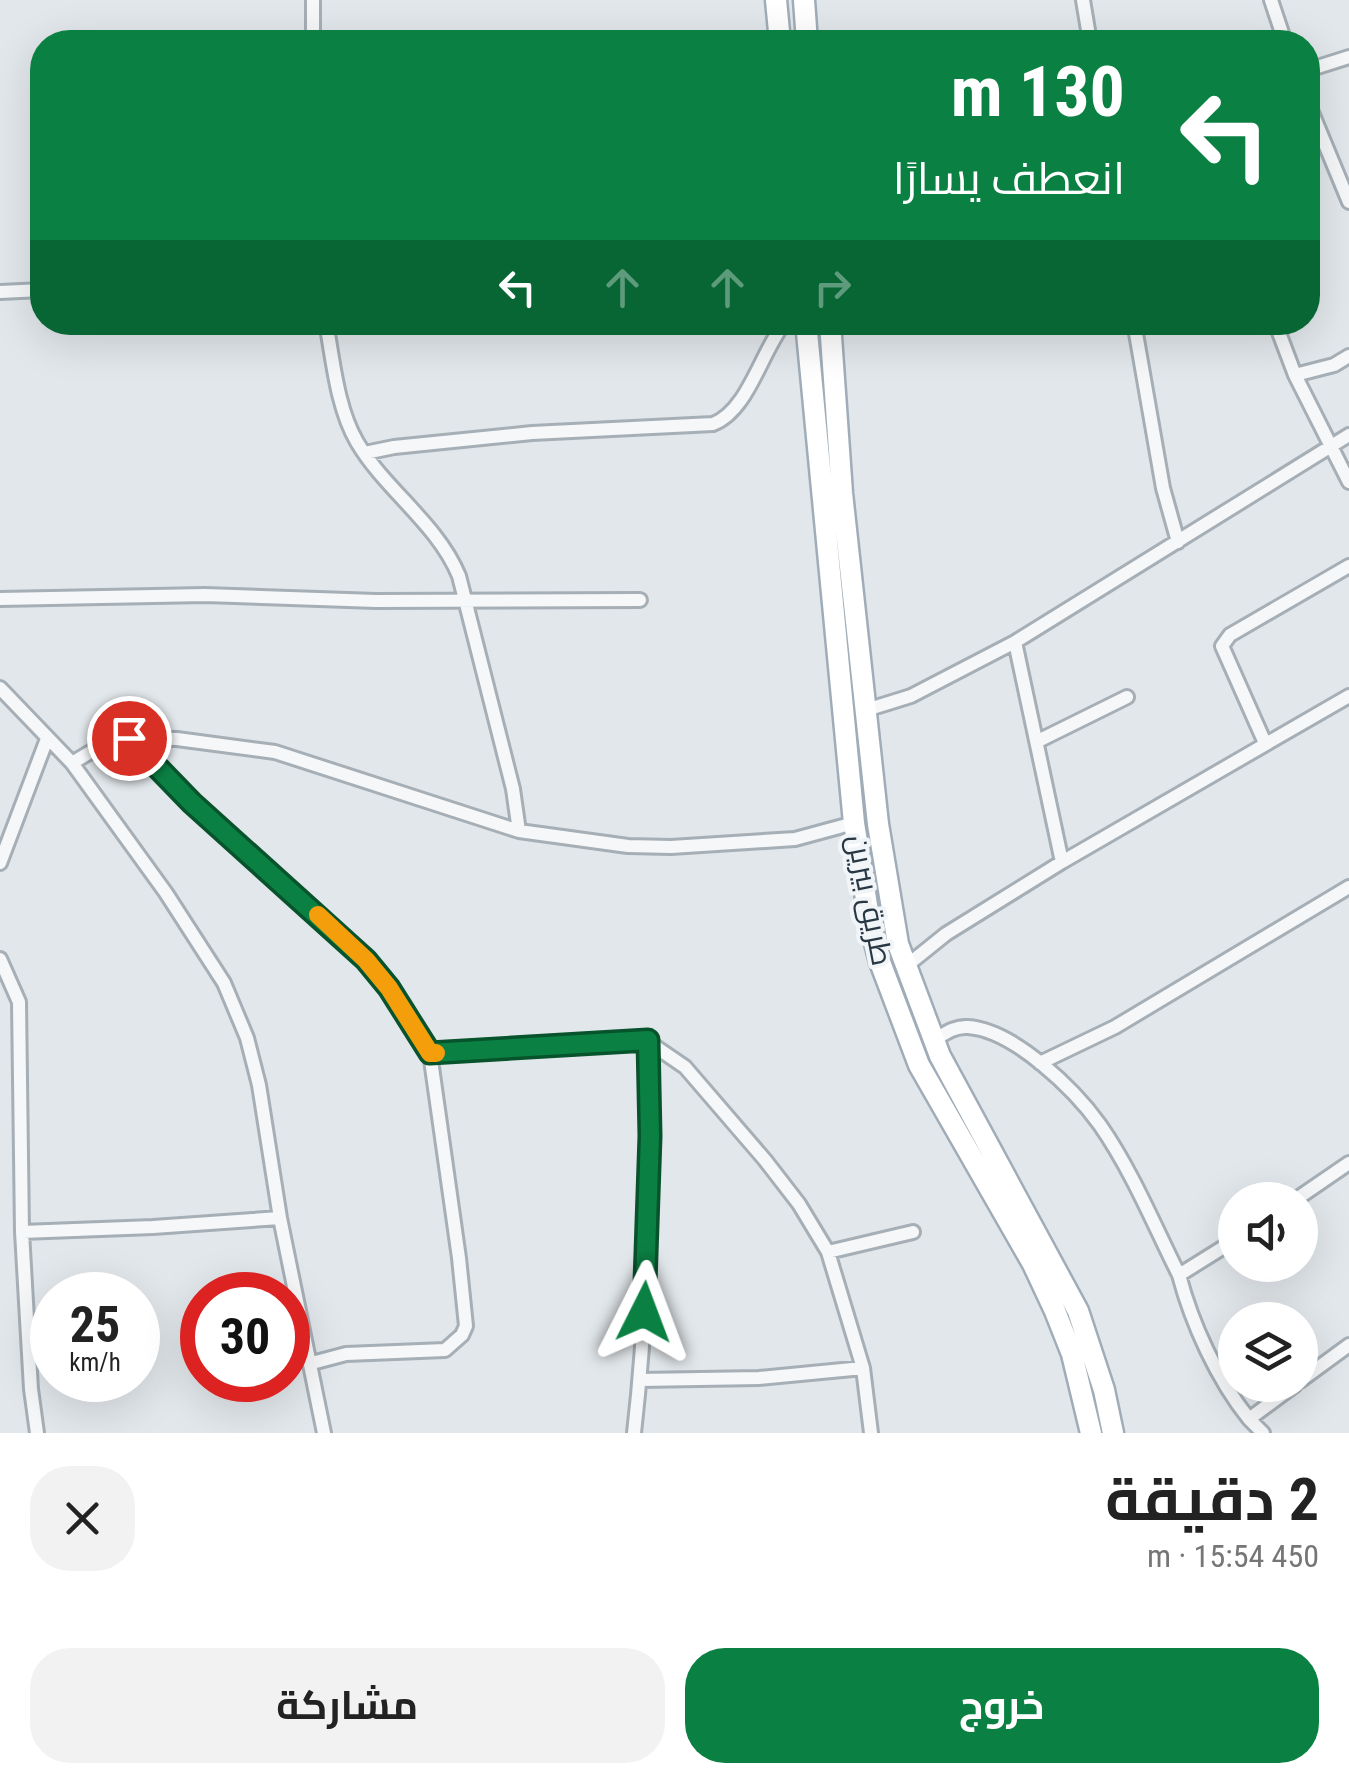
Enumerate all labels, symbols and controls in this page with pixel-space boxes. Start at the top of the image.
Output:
text: 130 m [951,51,1125,133]
icon: left [1160,70,1290,200]
text: انعطف يسارًا [893,152,1125,205]
icon: left [490,260,545,315]
icon: ahead [595,260,650,315]
icon: ahead [700,260,755,315]
icon: right [805,260,860,315]
pin [87,696,172,781]
icon: arrive [102,711,157,766]
street label: طريق بيرين [840,831,900,969]
map controls [1218,1182,1318,1402]
button: sound [1218,1182,1318,1282]
position arrow [592,1260,696,1364]
speed limit sign: 30 [180,1272,310,1402]
text: 25 [70,1296,120,1354]
button: layers [1218,1302,1318,1402]
text: km/h [69,1348,121,1377]
text: 2 دقيقة [1105,1464,1319,1535]
button: close [30,1466,135,1571]
text: 450 m · 15:54 [1147,1537,1319,1575]
button: مشاركة [30,1648,665,1763]
button: خروج [685,1648,1319,1763]

